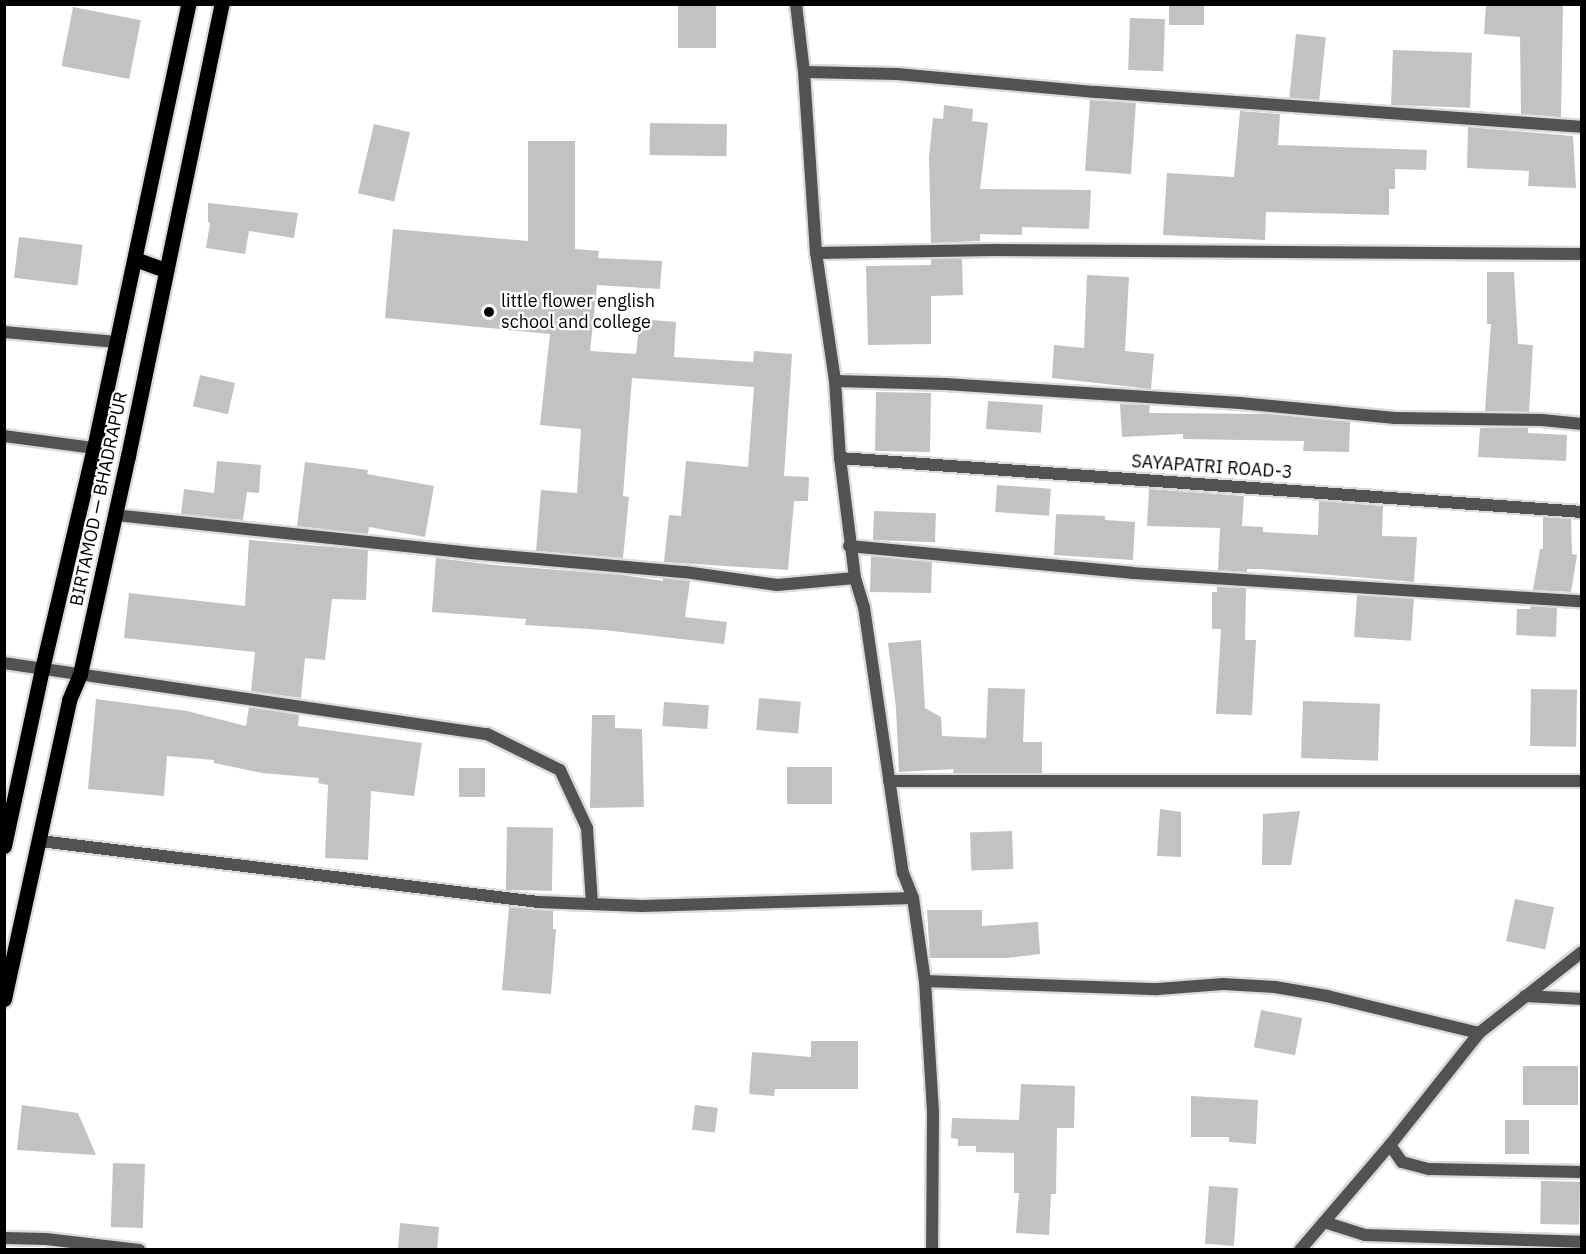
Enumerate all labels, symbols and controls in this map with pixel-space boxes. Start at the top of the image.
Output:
place label: little flower english school and college [501,291,655,334]
marker: little flower english school and college [482,305,496,319]
street label: BIRTAMOD — BHADRAPUR [66,390,132,608]
street label: SAYAPATRI ROAD-3 [1131,451,1293,483]

